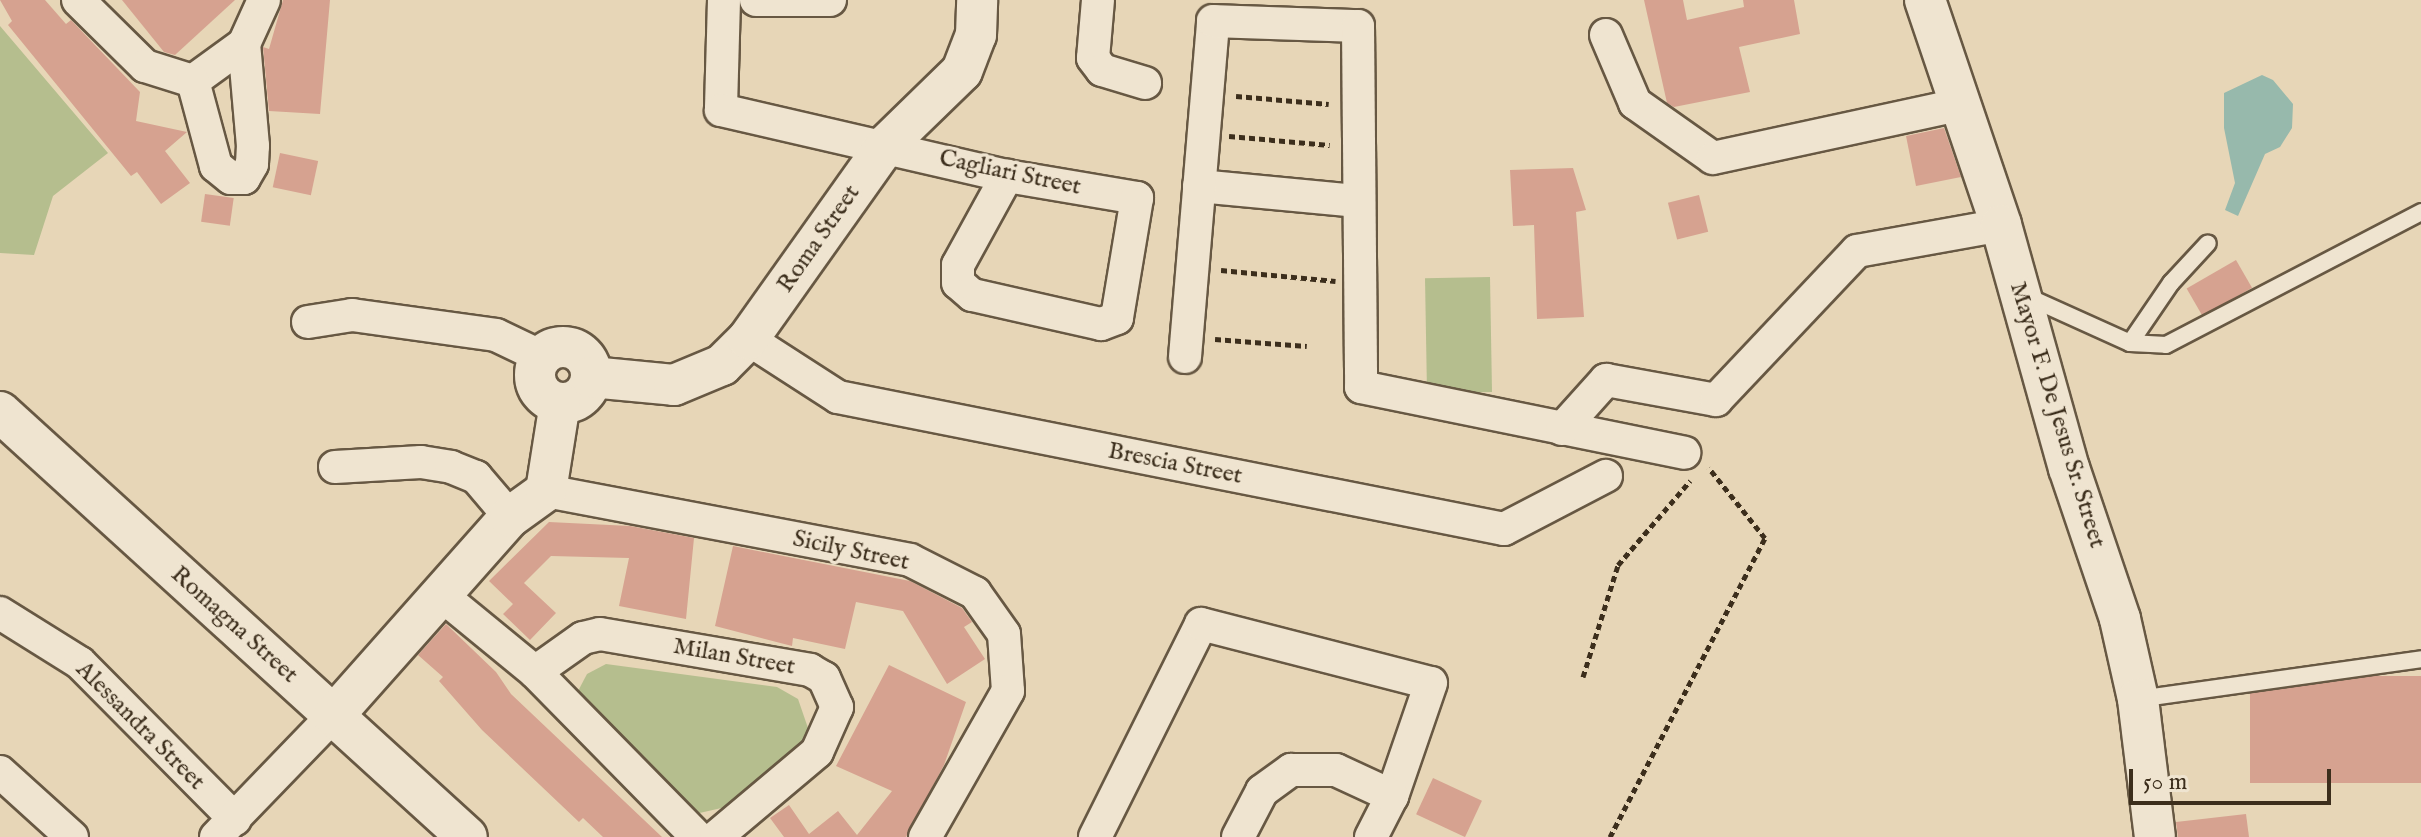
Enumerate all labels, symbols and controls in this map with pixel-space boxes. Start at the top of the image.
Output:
street label: Cagliari Street [937,144,1083,202]
street label: Roma Street [771,180,867,298]
street label: Mayor F. De Jesus Sr. Street [2003,278,2111,552]
street label: Brescia Street [1105,437,1245,491]
street label: Sicily Street [790,525,912,577]
street label: Romagna Street [165,560,303,690]
street label: Milan Street [671,632,797,682]
street label: Alessandra Street [70,656,210,796]
scale bar [2133,753,2335,803]
text: 50 m [2143,767,2187,798]

